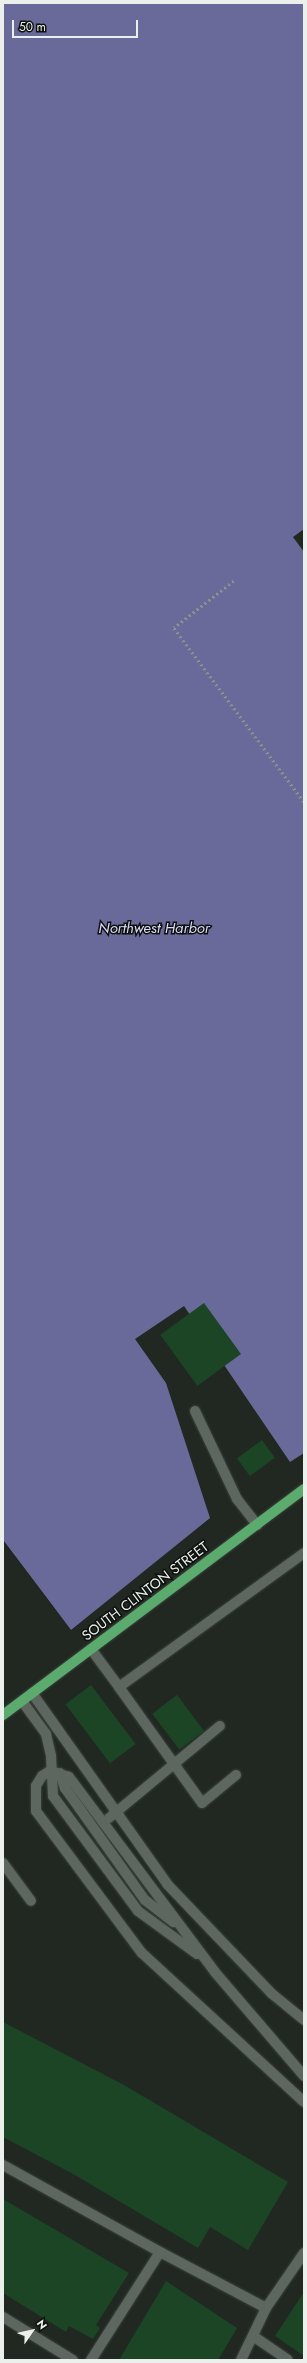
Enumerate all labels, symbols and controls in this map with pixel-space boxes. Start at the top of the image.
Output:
scale bar [14,12,140,38]
text: 50 m [19,18,46,36]
water label: Northwest Harbor [98,920,210,938]
street label: SOUTH CLINTON STREET [78,1538,212,1644]
north arrow [12,2311,52,2351]
text: N [33,2316,51,2332]

